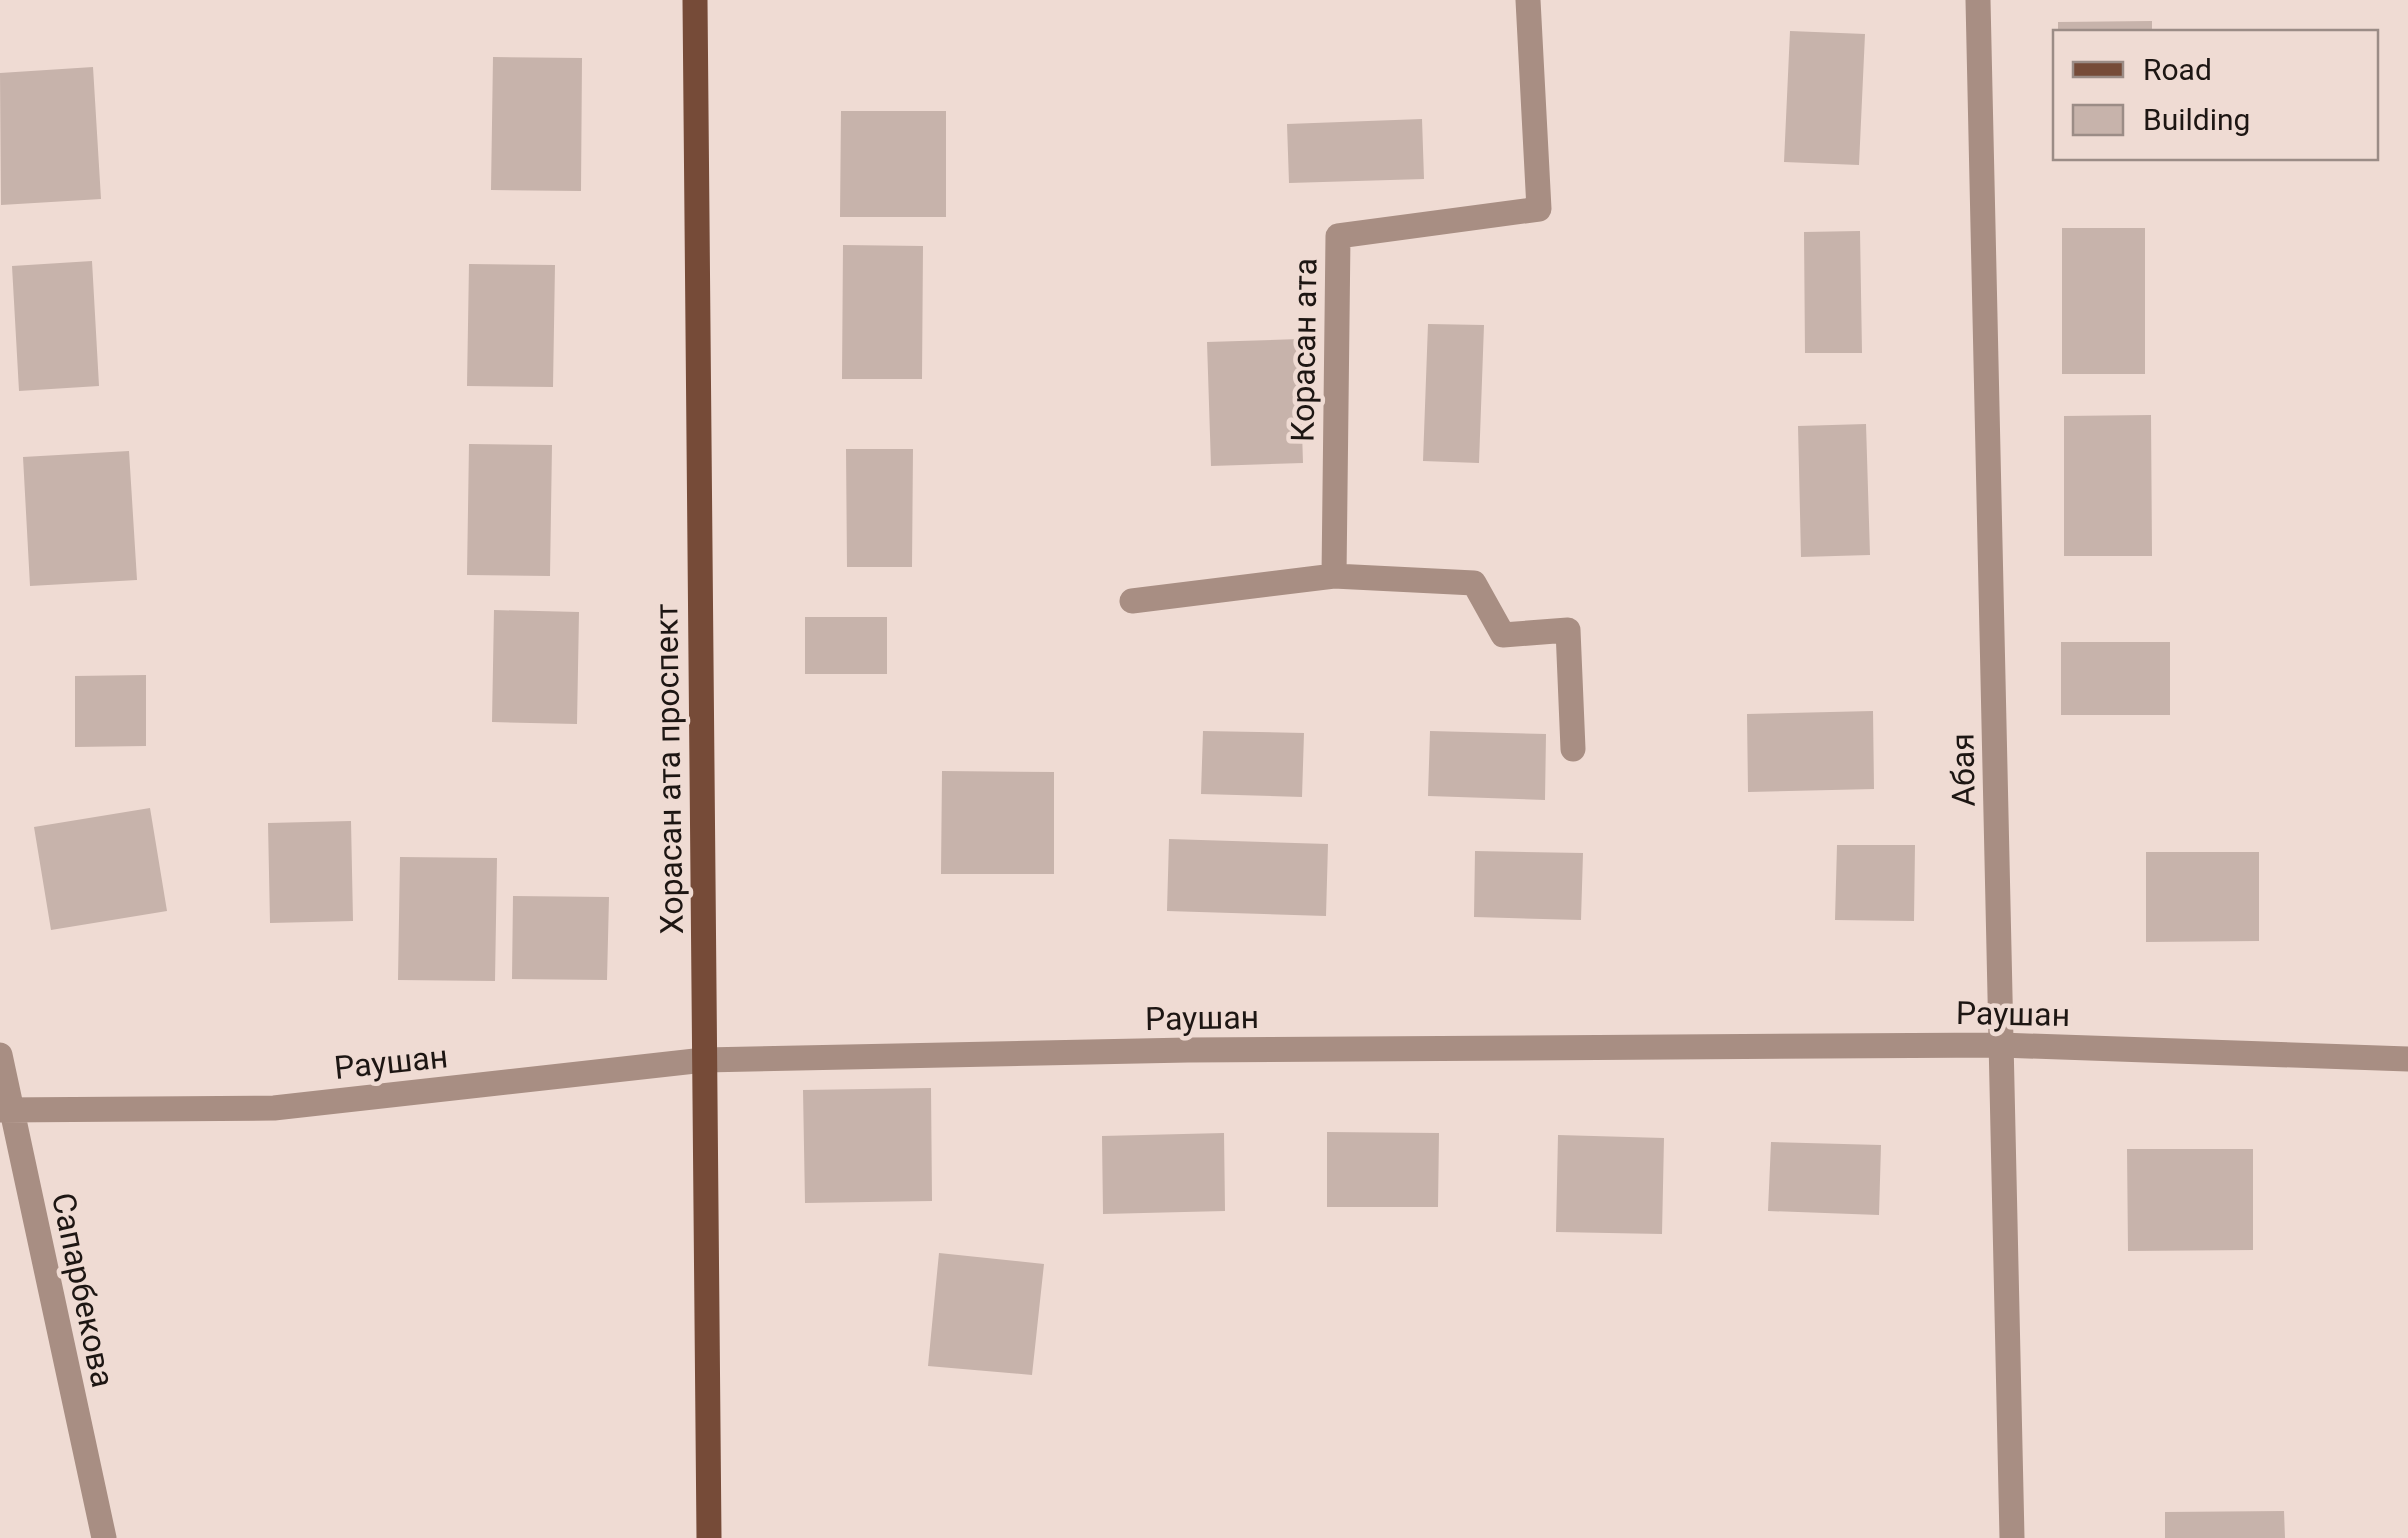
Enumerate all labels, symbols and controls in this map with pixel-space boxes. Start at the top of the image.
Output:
legend [2053,30,2378,160]
text: Road [2143,52,2212,87]
text: Building [2143,102,2250,137]
street label: Корасан ата [1283,258,1325,442]
street label: Хорасан ата проспект [647,603,691,935]
street label: Абая [1943,733,1983,807]
street label: Раушан [1956,994,2070,1034]
street label: Раушан [1145,998,1259,1038]
street label: Раушан [332,1037,450,1087]
street label: Сапарбекова [44,1189,122,1391]

